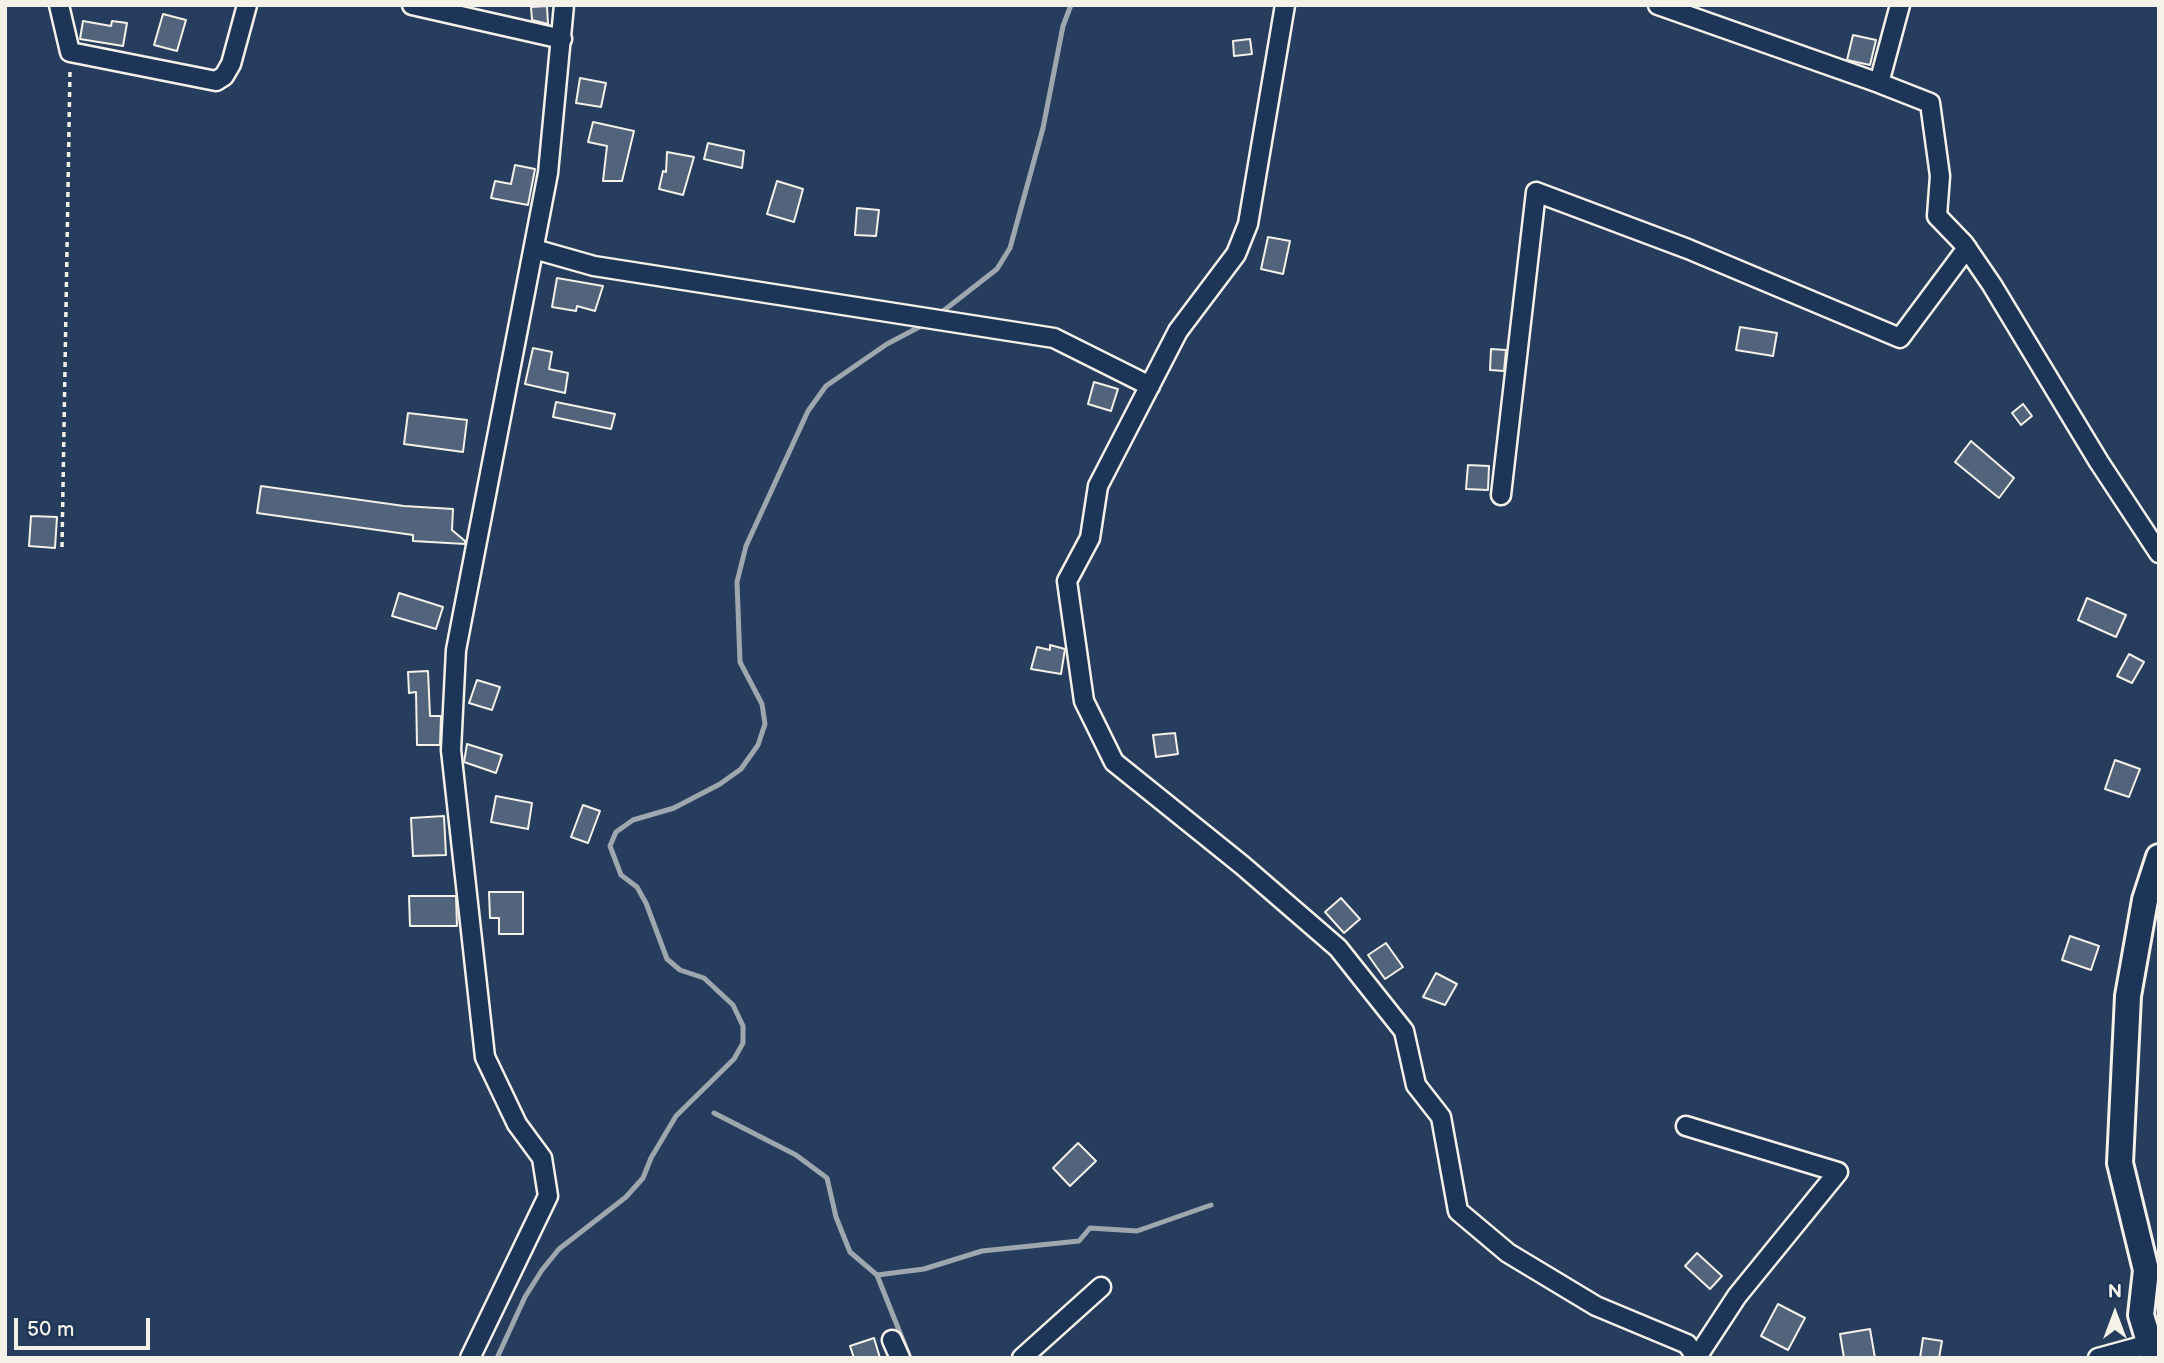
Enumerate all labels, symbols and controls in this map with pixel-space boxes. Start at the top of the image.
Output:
north arrow [2080,1279,2150,1349]
text: N [2108,1281,2122,1304]
scale bar [18,1304,154,1348]
text: 50 m [27,1317,74,1342]

